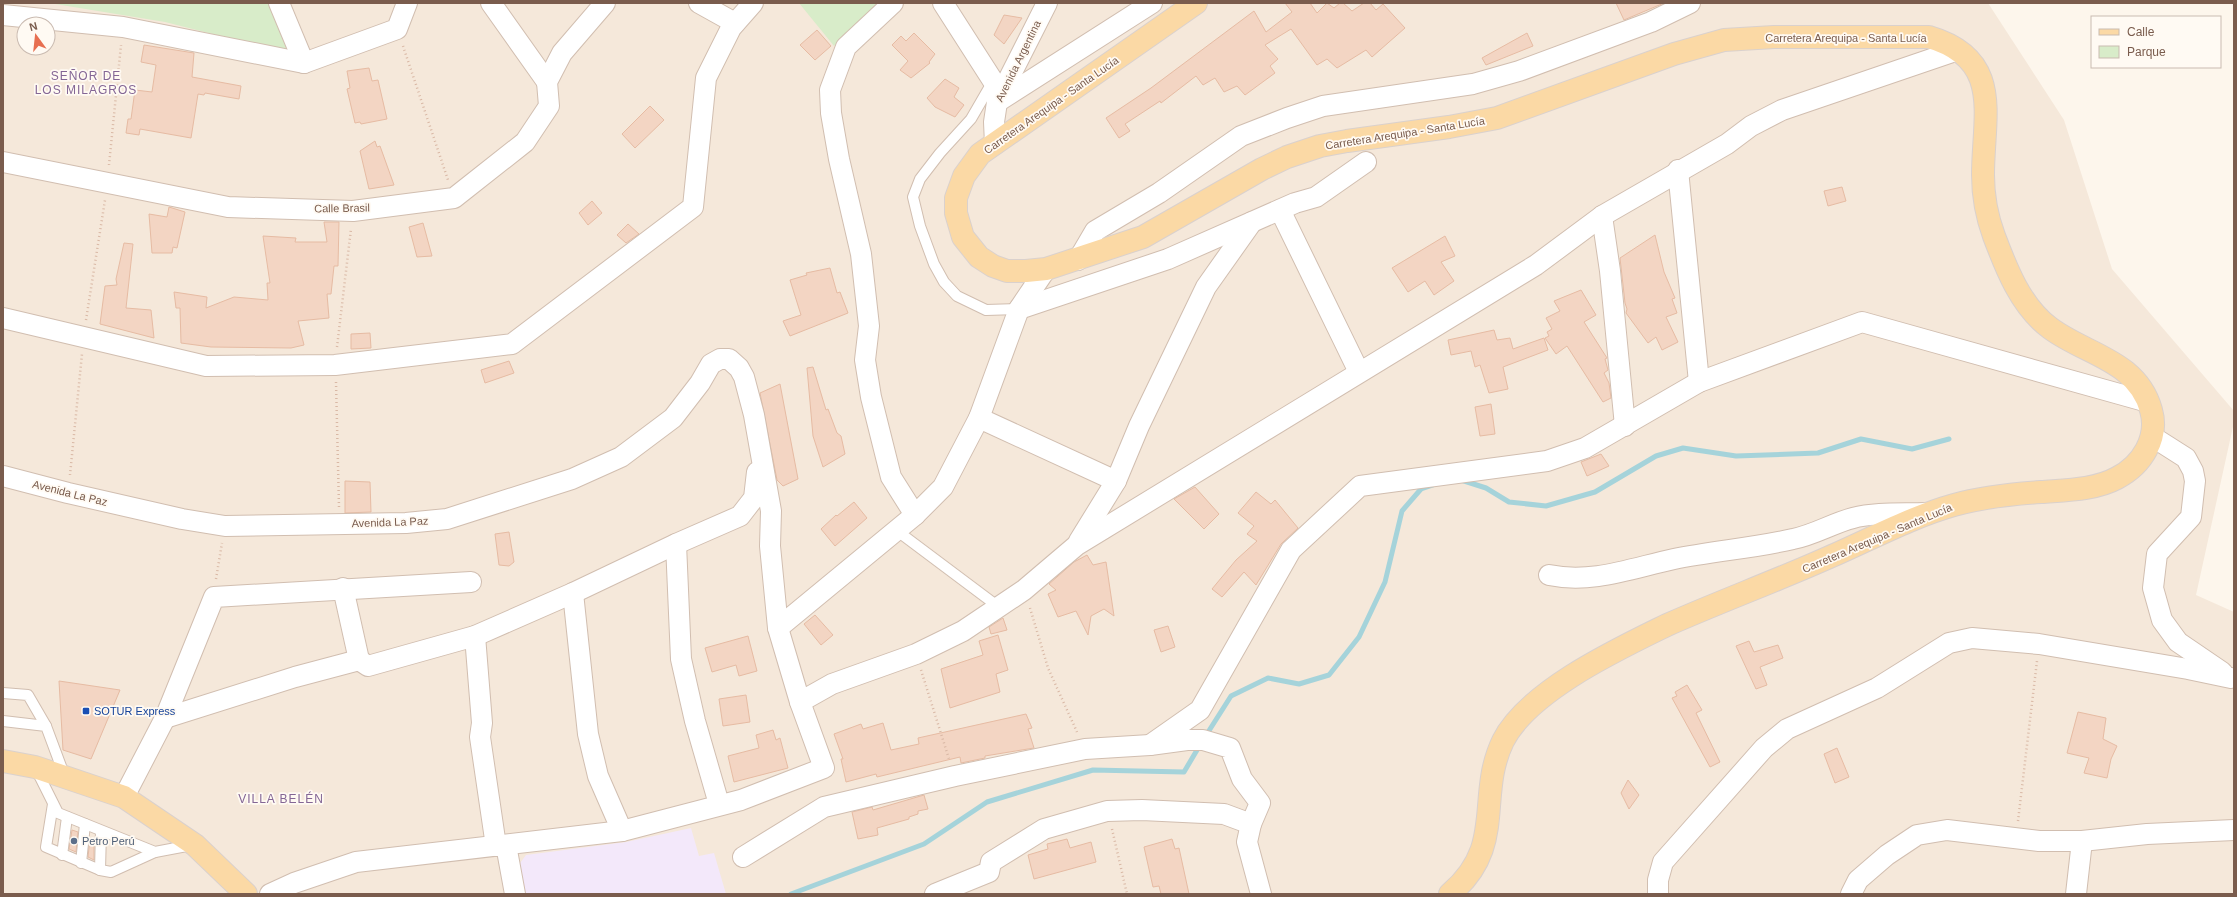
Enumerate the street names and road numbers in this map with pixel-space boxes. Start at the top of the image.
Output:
street label: Avenida Argentina [993,18,1043,104]
street label: Carretera Arequipa - Santa Lucía [1765,32,1928,44]
street label: Carretera Arequipa - Santa Lucía [981,53,1121,156]
street label: Carretera Arequipa - Santa Lucía [1324,114,1487,152]
street label: Calle Brasil [314,202,370,214]
street label: Avenida La Paz [31,478,109,508]
street label: Carretera Arequipa - Santa Lucía [1800,501,1954,575]
street label: Avenida La Paz [351,515,429,529]

